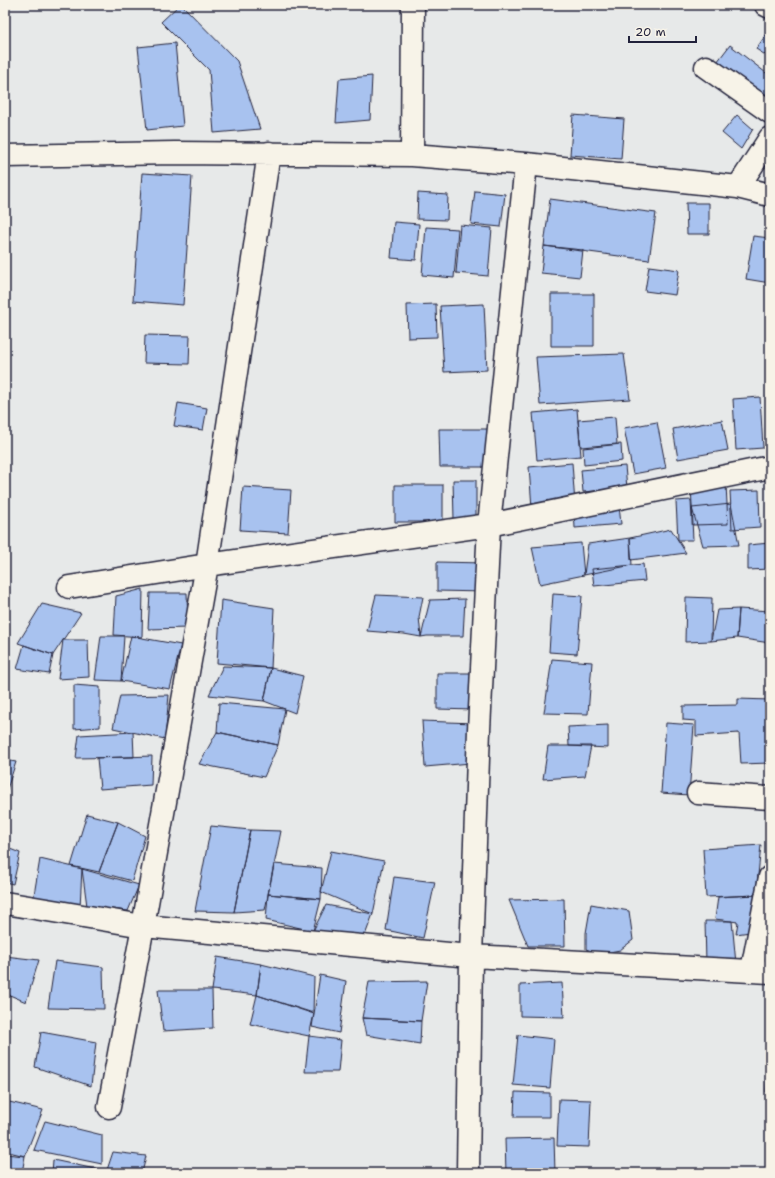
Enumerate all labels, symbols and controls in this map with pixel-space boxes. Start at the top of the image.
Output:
scale bar [629,18,696,44]
text: 20 m [635,24,666,40]

